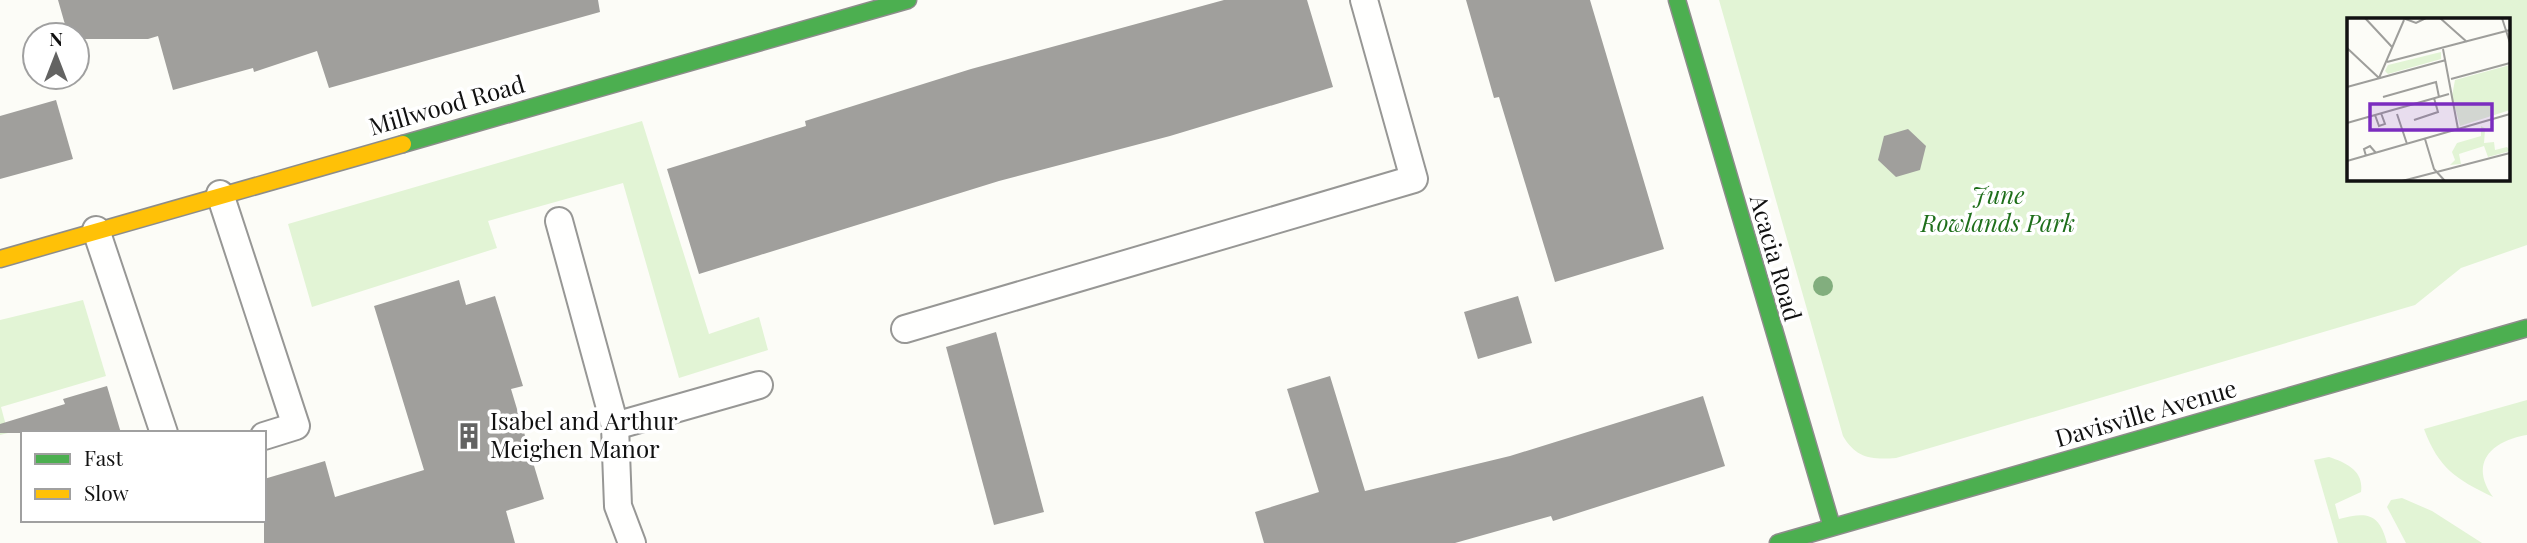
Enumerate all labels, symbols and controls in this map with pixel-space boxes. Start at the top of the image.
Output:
inset map [2347,18,2510,180]
north arrow [21,21,91,91]
text: N [49,25,63,51]
street label: Millwood Road [365,67,528,142]
park label: June Rowlands Park [1920,178,2075,238]
street label: Acacia Road [1743,190,1810,324]
street label: Davisville Avenue [2051,371,2240,453]
place label: Isabel and Arthur Meighen Manor [490,404,678,464]
building icon: Isabel and Arthur Meighen Manor [454,421,484,451]
legend [21,431,266,522]
text: Fast [84,443,123,471]
text: Slow [84,478,129,506]

